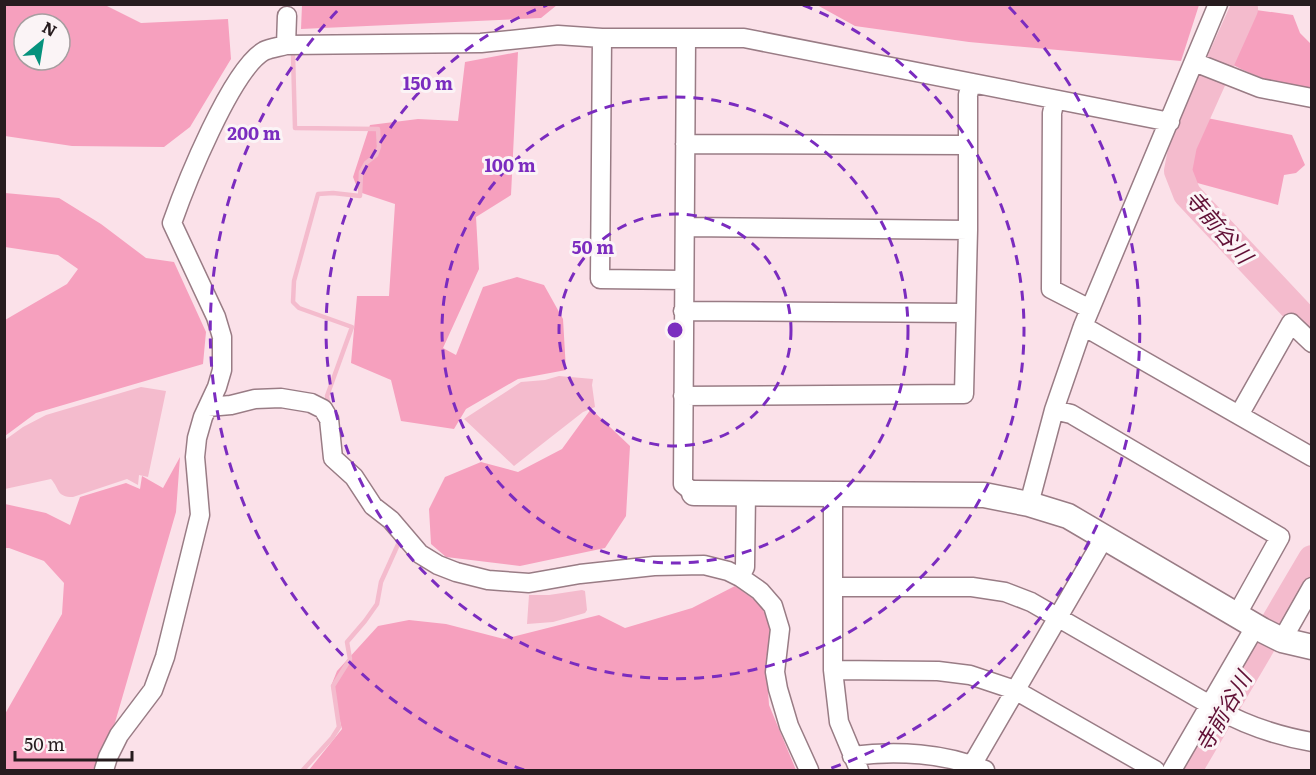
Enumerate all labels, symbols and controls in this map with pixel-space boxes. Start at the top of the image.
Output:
north arrow [12,12,72,72]
text: N [38,14,62,42]
text: 150 m [403,69,453,96]
text: 200 m [227,119,281,146]
text: 100 m [484,151,536,178]
water label: 寺前谷川 [1179,182,1263,272]
text: 50 m [572,233,614,260]
centre of rings [665,320,685,340]
water label: 寺前谷川 [1186,663,1259,757]
scale bar [15,724,132,762]
text: 50 m [24,730,65,757]

